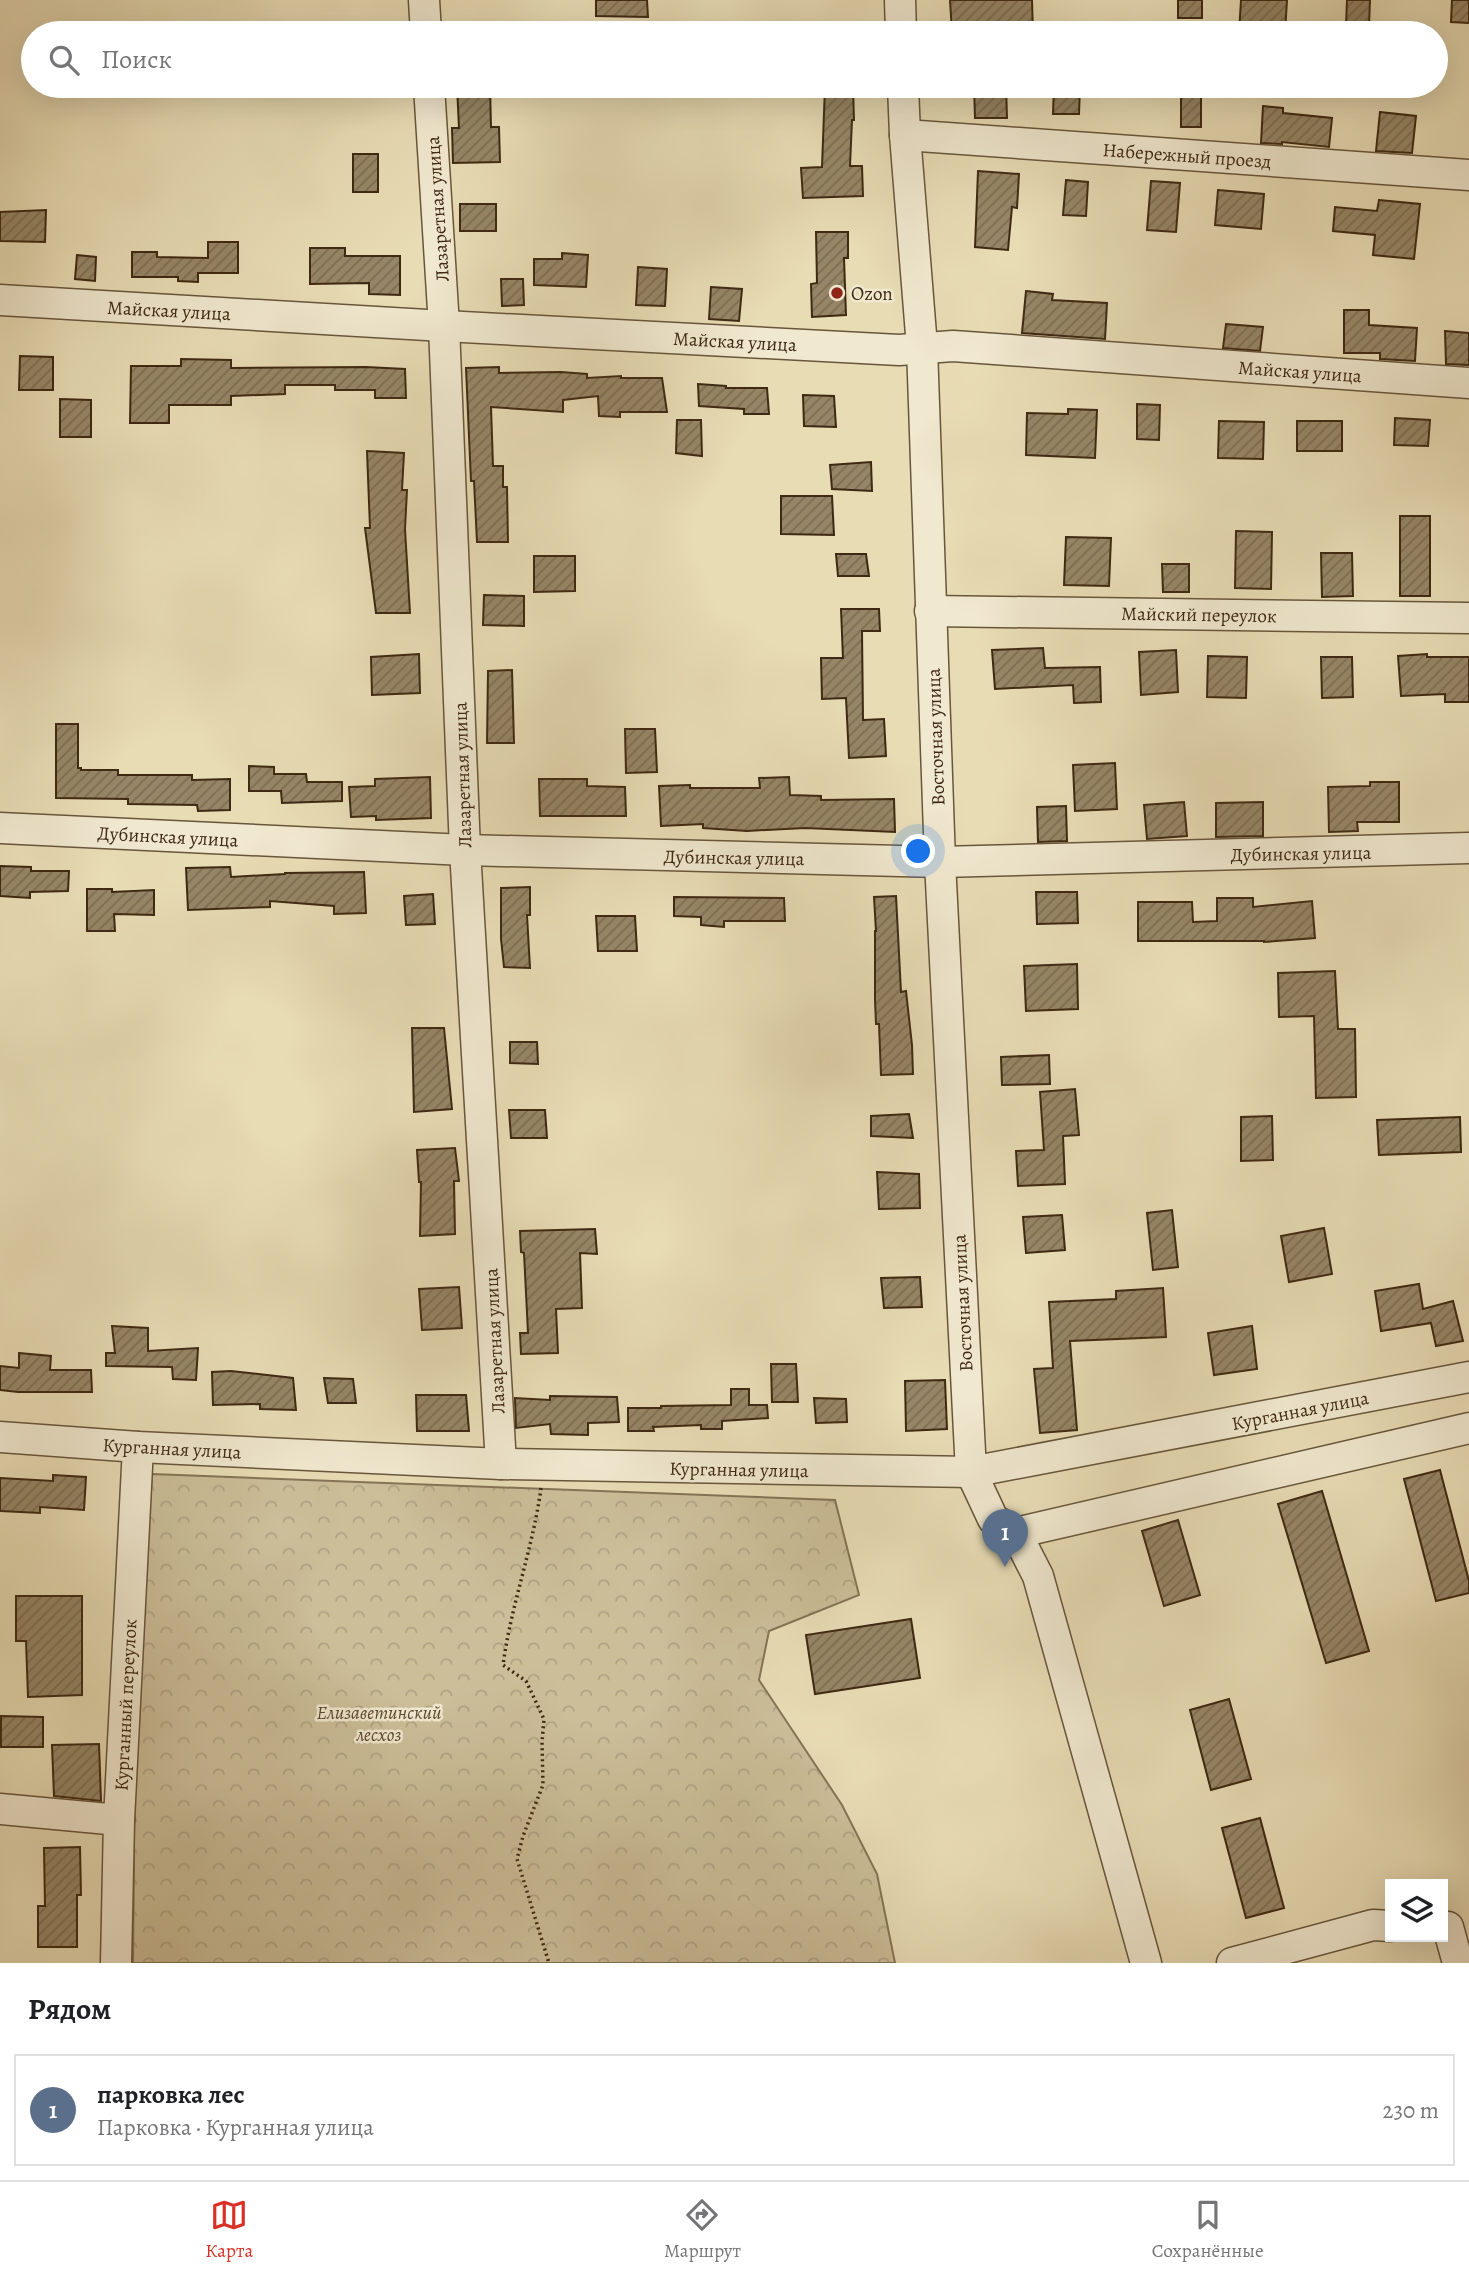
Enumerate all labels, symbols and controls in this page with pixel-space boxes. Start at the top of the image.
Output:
search box [21,21,1448,98]
icon: search [45,41,83,79]
text: Поиск [101,42,172,77]
street label: Лазаретная улица [420,135,456,283]
street label: Набережный проезд [1102,137,1272,175]
place label: Ozon [851,281,893,307]
marker: Ozon [829,285,845,301]
street label: Майская улица [106,295,232,327]
street label: Майская улица [672,326,798,358]
street label: Майская улица [1237,355,1363,389]
street label: Майский переулок [1121,601,1277,629]
street label: Восточная улица [921,668,951,806]
street label: Лазаретная улица [447,701,479,848]
street label: Дубинская улица [97,820,239,854]
your location [901,834,935,868]
street label: Дубинская улица [1230,840,1372,868]
street label: Дубинская улица [663,844,805,872]
street label: Восточная улица [946,1233,980,1372]
street label: Лазаретная улица [478,1267,512,1415]
street label: Курганная улица [1229,1385,1371,1437]
street label: Курганная улица [102,1432,242,1466]
street label: Курганная улица [669,1456,809,1484]
pin: 1 [982,1509,1028,1567]
street label: Курганный переулок [109,1618,143,1792]
park label: Елизаветинский лесхоз [317,1700,441,1748]
map controls [1385,1879,1448,1942]
button: layers [1385,1879,1448,1942]
text: Рядом [28,1989,111,2029]
text: парковка лес [97,2077,245,2112]
text: 1 [49,2095,57,2126]
text: 230 m [1383,2095,1439,2126]
text: Парковка · Курганная улица [97,2112,374,2143]
tab: Карта [205,2196,253,2264]
tab: Маршрут [664,2196,741,2264]
tab: Сохранённые [1152,2196,1264,2264]

